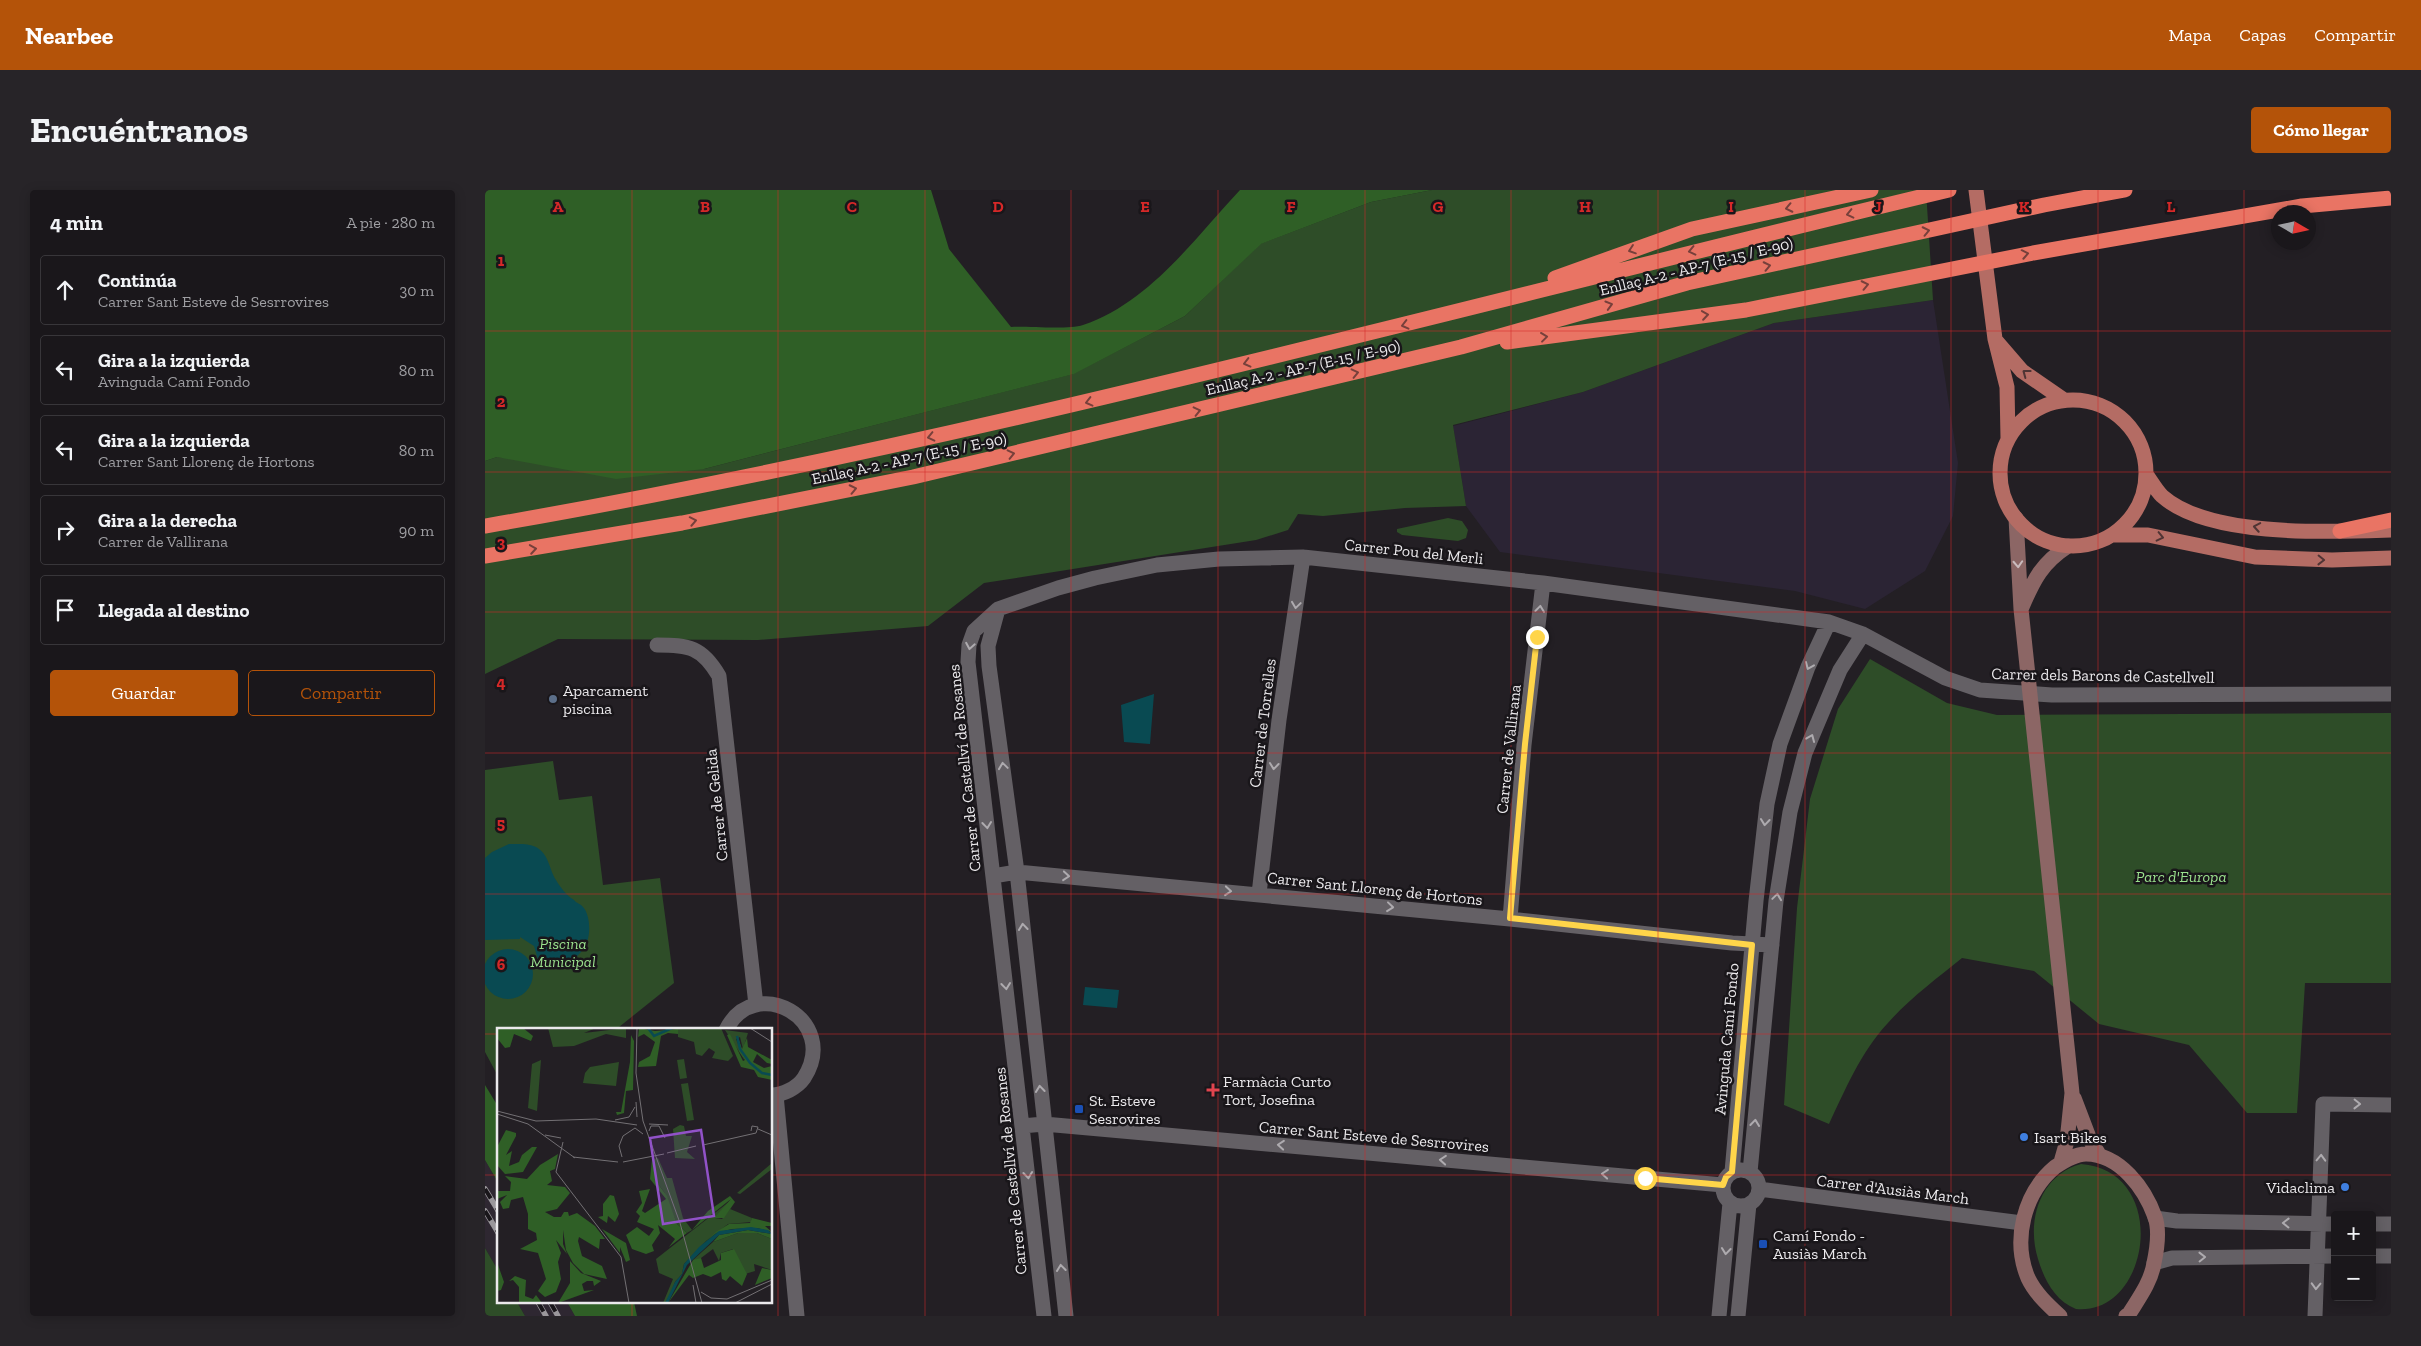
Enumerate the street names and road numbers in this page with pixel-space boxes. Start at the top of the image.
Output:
street label: Enllaç A-2 - AP-7 (E-15 / E-90) [1597,233,1795,300]
street label: Enllaç A-2 - AP-7 (E-15 / E-90) [1204,336,1402,399]
street label: Enllaç A-2 - AP-7 (E-15 / E-90) [810,429,1008,488]
street label: Carrer Pou del Merli [1344,535,1485,568]
street label: Carrer de Torrelles [1245,657,1280,789]
street label: Carrer de Castellví de Rosanes [944,663,985,873]
street label: Carrer dels Barons de Castellvell [1991,664,2215,687]
street label: Carrer de Vallirana [1492,683,1525,815]
street label: Carrer de Gelida [701,748,732,862]
street label: Carrer Sant Llorenç de Hortons [1266,868,1484,909]
street label: Avinguda Camí Fondo [1710,962,1743,1116]
street label: Carrer de Castellví de Rosanes [990,1066,1031,1276]
street label: Carrer Sant Esteve de Sesrrovires [1258,1117,1490,1156]
street label: Carrer d'Ausiàs March [1816,1171,1970,1208]

